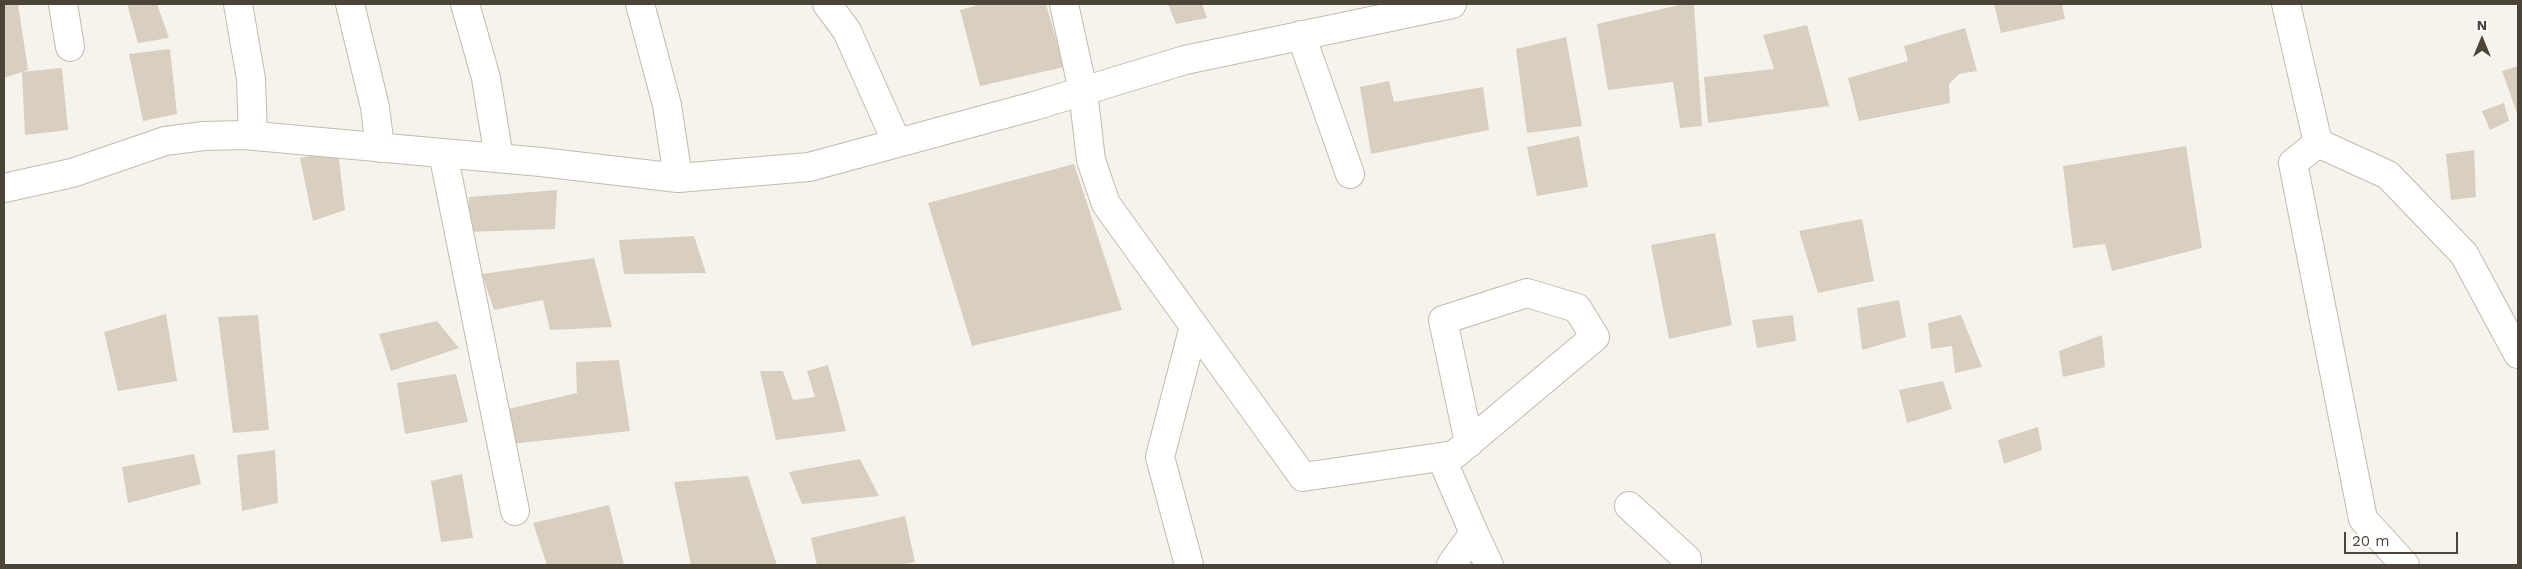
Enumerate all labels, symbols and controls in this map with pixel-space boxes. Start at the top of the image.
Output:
north arrow [2457,15,2507,65]
text: N [2477,17,2487,33]
scale bar [2347,522,2461,554]
text: 20 m [2352,532,2390,550]

